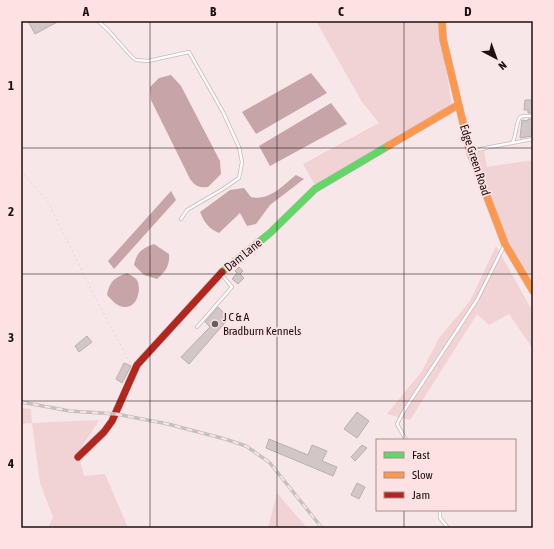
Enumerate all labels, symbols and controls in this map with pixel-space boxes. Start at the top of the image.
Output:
text: A [82,4,90,19]
text: B [210,4,217,19]
text: C [338,4,344,19]
text: D [464,4,472,19]
north arrow [476,38,516,78]
text: N [496,59,509,72]
text: 1 [8,78,14,93]
street label: Edge Green Road [457,123,493,197]
text: 2 [8,204,14,219]
street label: Dam Lane [221,236,265,274]
place label: J C & A Bradburn Kennels [223,310,301,338]
marker: J C & A Bradburn Kennels [210,319,220,329]
text: 3 [8,330,14,345]
legend [376,439,516,511]
text: Fast [412,448,430,462]
text: 4 [7,456,14,471]
text: Slow [412,468,433,482]
text: Jam [412,488,430,502]

